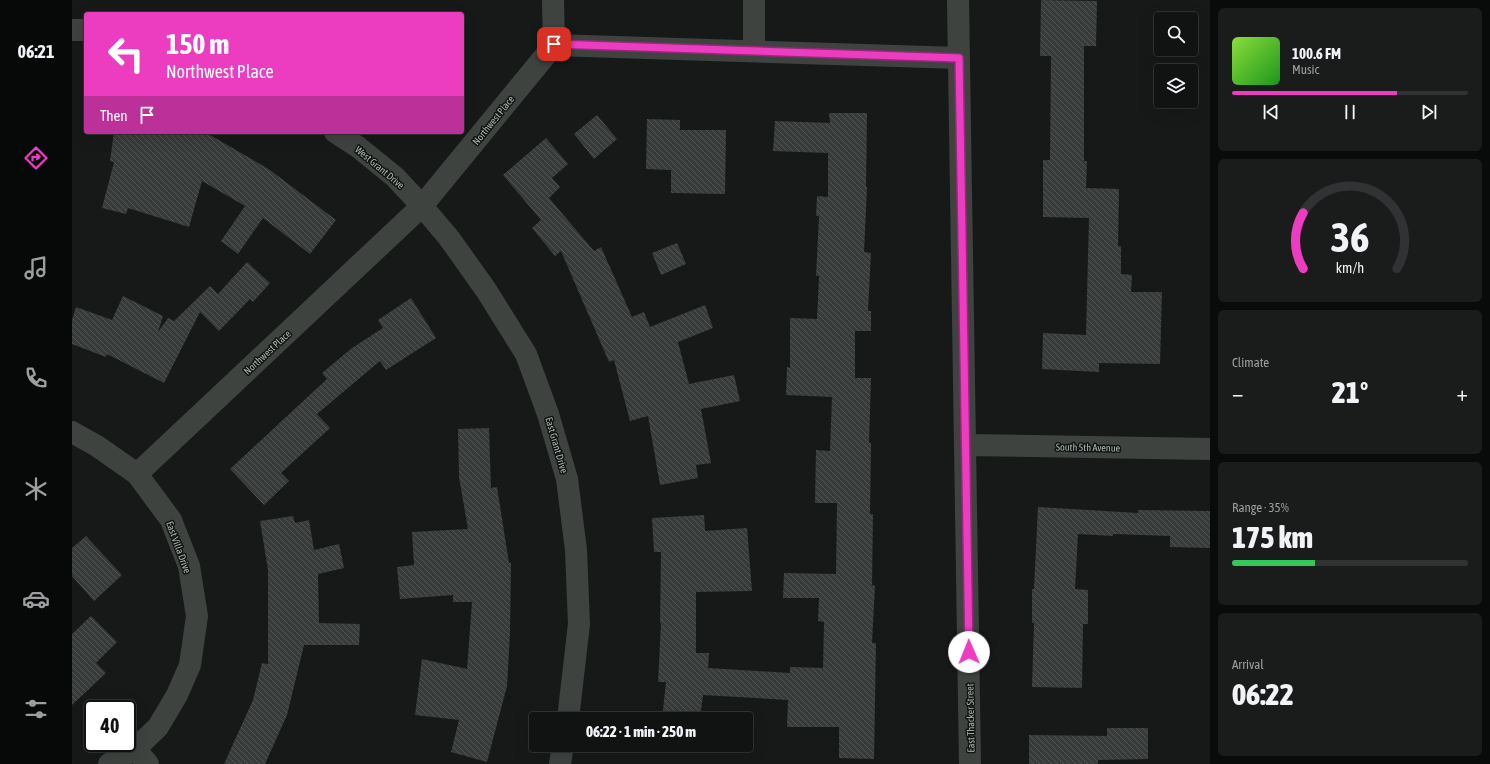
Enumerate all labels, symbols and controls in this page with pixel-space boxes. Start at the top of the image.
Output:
map controls [1154,12,1198,108]
button: search [1154,12,1198,56]
pin [537,27,571,61]
icon: left [100,28,152,80]
text: 150 m [166,28,229,60]
icon: arrive [543,33,565,55]
text: 06:21 [17,41,55,62]
text: 100.6 FM [1292,45,1341,62]
text: Northwest Place [166,61,274,82]
text: Music [1292,62,1319,77]
button: layers [1154,64,1198,108]
street label: Northwest Place [470,93,517,147]
icon: previous [1260,101,1282,123]
icon: pause [1339,101,1361,123]
icon: next [1418,101,1440,123]
icon: arrive [136,104,158,126]
text: Then [100,107,128,124]
icon: directions [22,144,50,172]
street label: West Grant Drive [353,144,407,191]
text: 36 [1330,213,1370,261]
icon: music [22,254,50,282]
text: km/h [1336,259,1364,275]
street label: Northwest Place [242,328,293,377]
text: Climate [1232,355,1269,370]
icon: phone [22,364,50,392]
text: 21° [1332,375,1368,409]
text: − [1232,380,1243,406]
text: + [1457,380,1468,406]
street label: East Grant Drive [543,416,570,475]
street label: South 5th Avenue [1056,441,1121,454]
icon: climate [22,475,50,503]
text: Range · 35% [1232,500,1289,515]
street label: East Villa Drive [164,520,193,575]
text: 175 km [1232,520,1313,554]
icon: car [22,585,50,613]
position arrow [948,631,990,673]
text: Arrival [1232,657,1264,672]
text: 06:22 [1232,677,1294,711]
street label: East Thacker Street [964,683,977,753]
icon: filters [22,695,50,723]
speed limit sign: 40 [84,700,136,752]
text: 06:22 · 1 min · 250 m [586,723,696,740]

